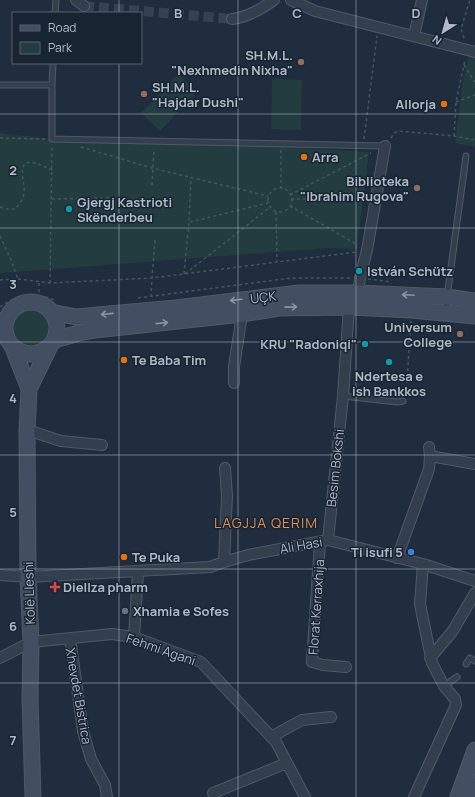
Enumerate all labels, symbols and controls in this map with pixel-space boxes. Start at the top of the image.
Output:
text: B [174,4,182,22]
text: C [292,4,302,22]
text: D [411,4,421,22]
legend [12,12,142,64]
north arrow [423,12,463,52]
text: Road [48,19,76,36]
text: N [429,32,444,49]
text: Park [48,39,73,56]
place label: SH.M.L. "Nexhmedin Nixha" [171,46,293,79]
marker: SH.M.L. "Nexhmedin Nixha" [296,57,306,67]
place label: SH.M.L. "Hajdar Dushi" [152,78,244,111]
marker: SH.M.L. "Hajdar Dushi" [139,89,149,99]
place label: Allorja [396,95,436,113]
marker: Allorja [439,99,449,109]
place label: Arra [312,148,338,166]
marker: Arra [299,152,309,162]
text: 2 [9,161,17,179]
place label: Biblioteka "Ibrahim Rugova" [300,172,409,205]
marker: Biblioteka "Ibrahim Rugova" [412,183,422,193]
place label: Gjergj Kastrioti Skënderbeu [77,193,172,226]
marker: Gjergj Kastrioti Skënderbeu [64,204,74,214]
place label: István Schütz [367,262,453,280]
marker: István Schütz [354,266,364,276]
text: 3 [9,275,17,293]
street label: UÇK [249,286,277,308]
one-way arrow [402,291,415,299]
one-way arrow [230,297,243,304]
one-way arrow [284,303,297,311]
one-way arrow [101,311,114,318]
place label: Universum College [384,318,452,351]
one-way arrow [155,319,168,326]
marker: Universum College [455,329,465,339]
place label: KRU "Radoniqi" [260,335,357,353]
marker: KRU "Radoniqi" [360,339,370,349]
place label: Te Baba Tim [132,351,206,369]
marker: Te Baba Tim [119,355,129,365]
marker: Ndertesa e ish Bankkos [384,357,394,367]
place label: Ndertesa e ish Bankkos [352,367,426,400]
text: 4 [9,389,17,407]
street label: Besim Bokshi [322,428,348,508]
text: 5 [9,503,17,521]
district label: LAGJJA QERIM [214,513,318,532]
street label: Ali Hasi [278,532,324,558]
place label: Ti isufi 5 [351,543,403,561]
marker: Ti isufi 5 [406,547,416,557]
place label: Te Puka [132,548,180,566]
marker: Te Puka [119,552,129,562]
street label: Florat Kerraxhija [304,559,328,655]
street label: Kolë Lleshi [19,561,39,625]
place label: Diellza pharm [63,578,148,596]
marker: Diellza pharm [50,582,60,592]
place label: Xhamia e Sofes [133,602,229,620]
marker: Xhamia e Sofes [120,606,130,616]
text: 6 [9,617,17,635]
street label: Fehmi Agani [124,629,198,669]
street label: Xhevdet Bistrica [62,646,96,746]
text: 7 [10,731,17,749]

